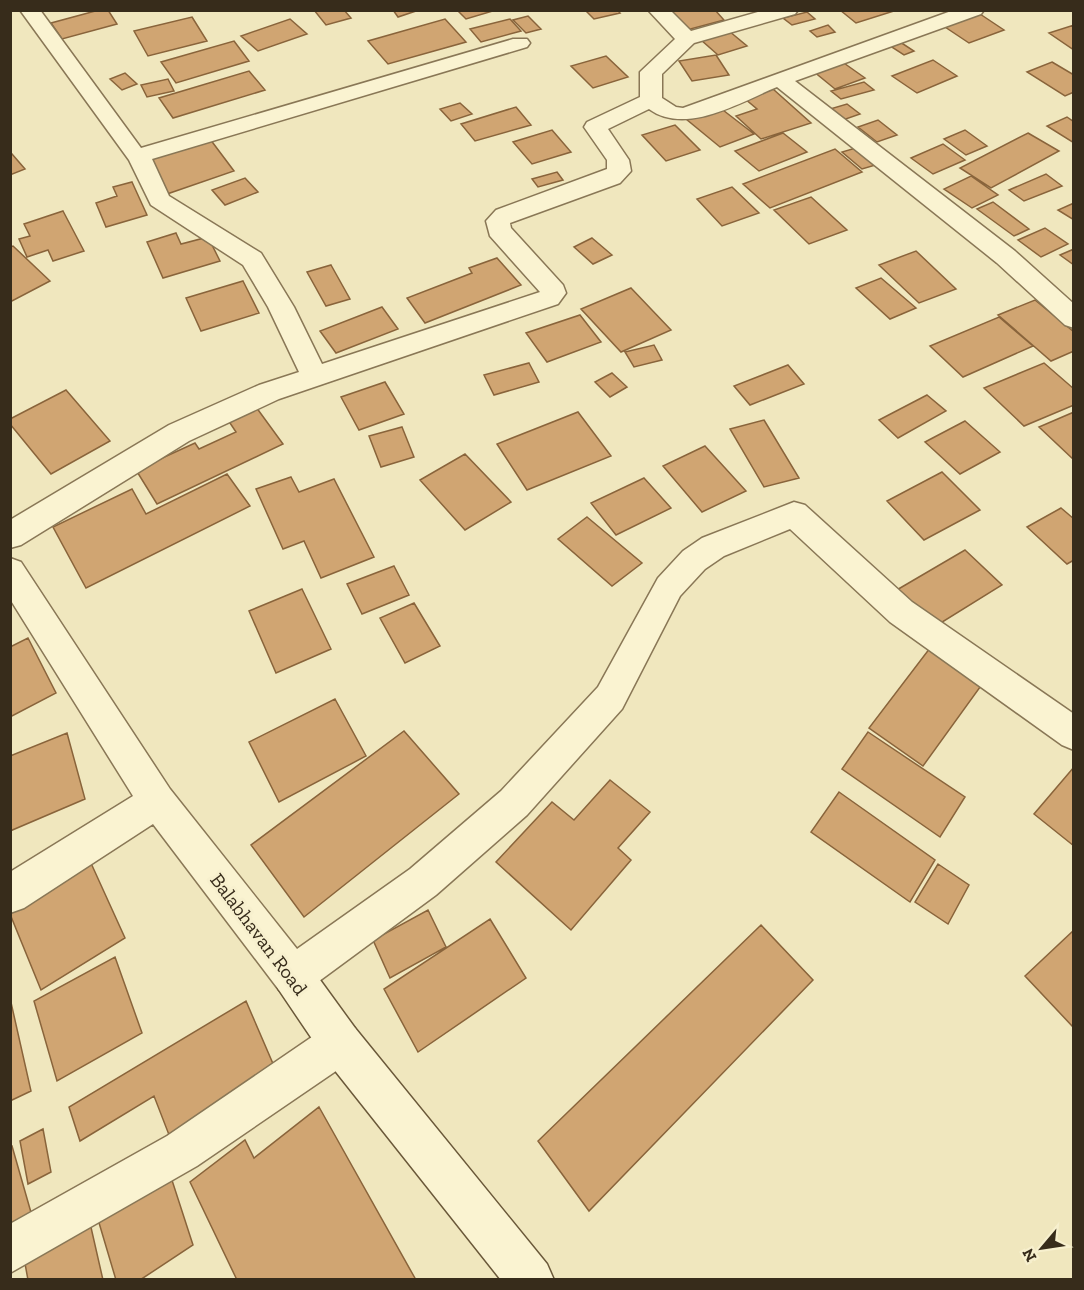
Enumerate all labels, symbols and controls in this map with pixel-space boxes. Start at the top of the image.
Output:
street label: Balabhavan Road [205,868,313,1000]
north arrow [1012,1218,1072,1278]
text: N [1018,1245,1041,1265]

